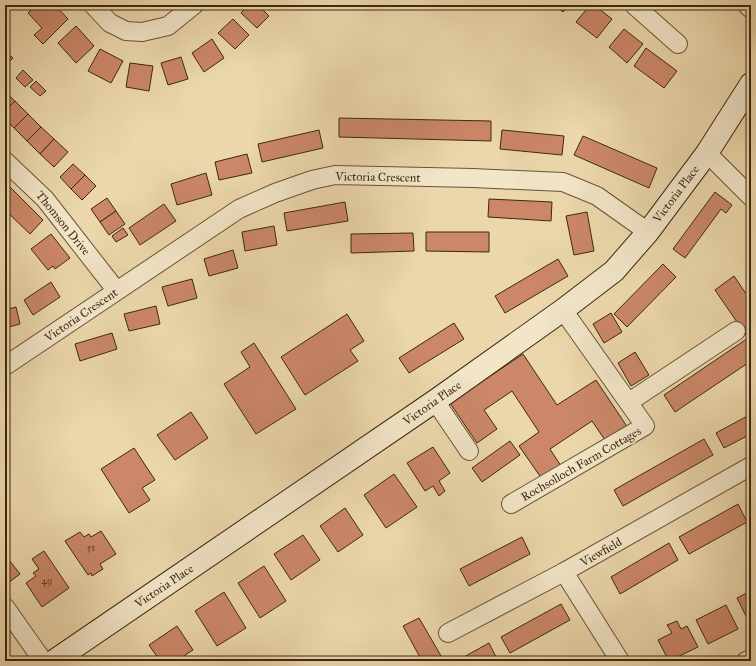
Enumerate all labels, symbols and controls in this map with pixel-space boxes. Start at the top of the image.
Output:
street label: Victoria Place [649,163,702,226]
street label: Victoria Crescent [334,169,421,185]
street label: Thomson Drive [33,188,93,258]
street label: Victoria Crescent [41,285,121,345]
street label: Victoria Place [399,378,464,429]
street label: Rochsolloch Farm Cottages [519,424,644,505]
street label: Viewfield [577,535,624,570]
house number: 51 [87,542,95,554]
street label: Victoria Place [131,561,196,611]
house number: 49 [42,575,52,587]

